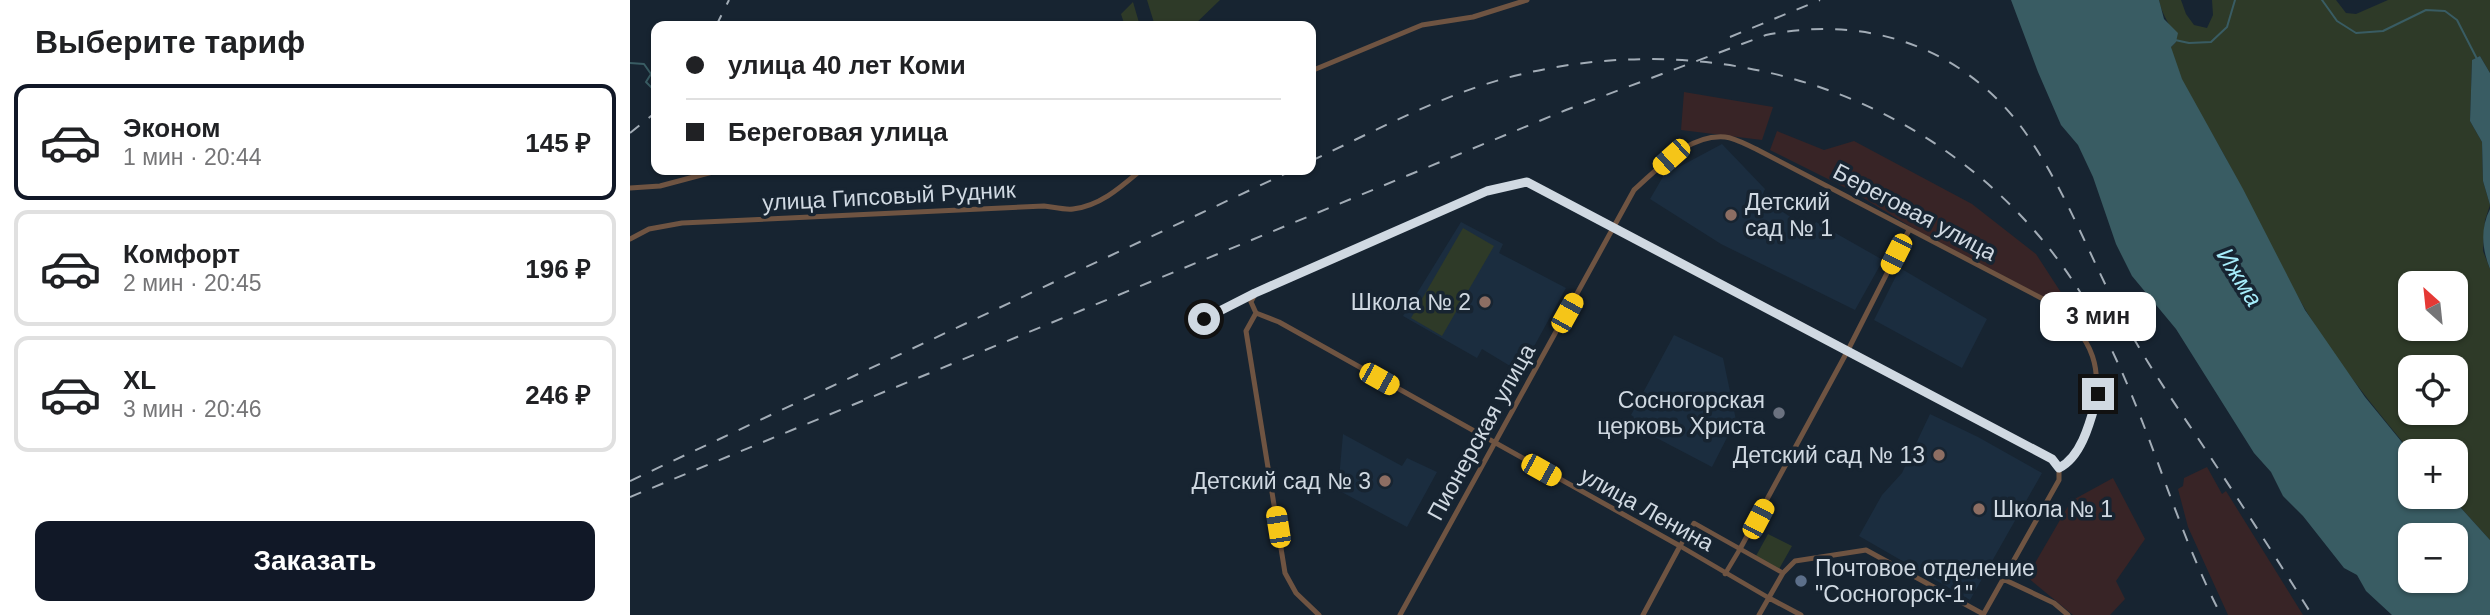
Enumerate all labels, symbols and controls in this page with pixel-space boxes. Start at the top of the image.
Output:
text: Выберите тариф [35,24,305,60]
text: улица 40 лет Коми [728,50,966,80]
icon: car [39,111,102,174]
text: Эконом [123,113,221,143]
text: Береговая улица [728,117,948,147]
text: 145 ₽ [525,128,591,158]
car [1649,135,1694,179]
text: 1 мин · 20:44 [123,144,262,170]
street label: Береговая улица [1829,158,2001,266]
street label: улица Гипсовый Рудник [762,176,1017,216]
place label: Детский сад № 1 [1745,189,1833,241]
marker: Детский сад № 1 [1723,207,1739,223]
car [1878,231,1915,277]
icon: car [39,237,102,300]
text: Комфорт [123,239,240,269]
water label: Ижма [2212,243,2268,311]
text: 196 ₽ [525,254,591,284]
text: 2 мин · 20:45 [123,270,262,296]
north arrow [2398,271,2468,341]
map controls [2398,271,2468,593]
place label: Школа № 2 [1351,289,1471,315]
car [1548,290,1587,336]
callout: 3 мин [2040,292,2156,342]
marker: Школа № 2 [1477,294,1493,310]
route start [1188,303,1220,335]
text: 3 мин [2066,303,2130,329]
street label: Пионерская улица [1422,339,1540,525]
button: locate [2398,355,2468,425]
car [1356,360,1403,398]
icon: car [39,363,102,426]
text: XL [123,365,156,395]
route end [2082,378,2114,410]
text: 246 ₽ [525,380,591,410]
place label: Сосногорская церковь Христа [1597,387,1765,439]
text: 3 мин · 20:46 [123,396,262,422]
marker: Сосногорская церковь Христа [1771,405,1787,421]
button: + [2398,439,2468,509]
place label: Детский сад № 13 [1733,442,1925,468]
marker: Детский сад № 13 [1931,447,1947,463]
car [1518,451,1565,489]
street label: улица Ленина [1576,462,1718,556]
place label: Детский сад № 3 [1192,468,1371,494]
marker: Детский сад № 3 [1377,473,1393,489]
car [1739,496,1778,542]
place label: Школа № 1 [1993,496,2113,522]
marker: Школа № 1 [1971,501,1987,517]
car [1265,505,1292,549]
button: Заказать [35,521,595,601]
button: − [2398,523,2468,593]
place label: Почтовое отделение "Сосногорск-1" [1815,555,2035,607]
marker: Почтовое отделение "Сосногорск-1" [1793,573,1809,589]

